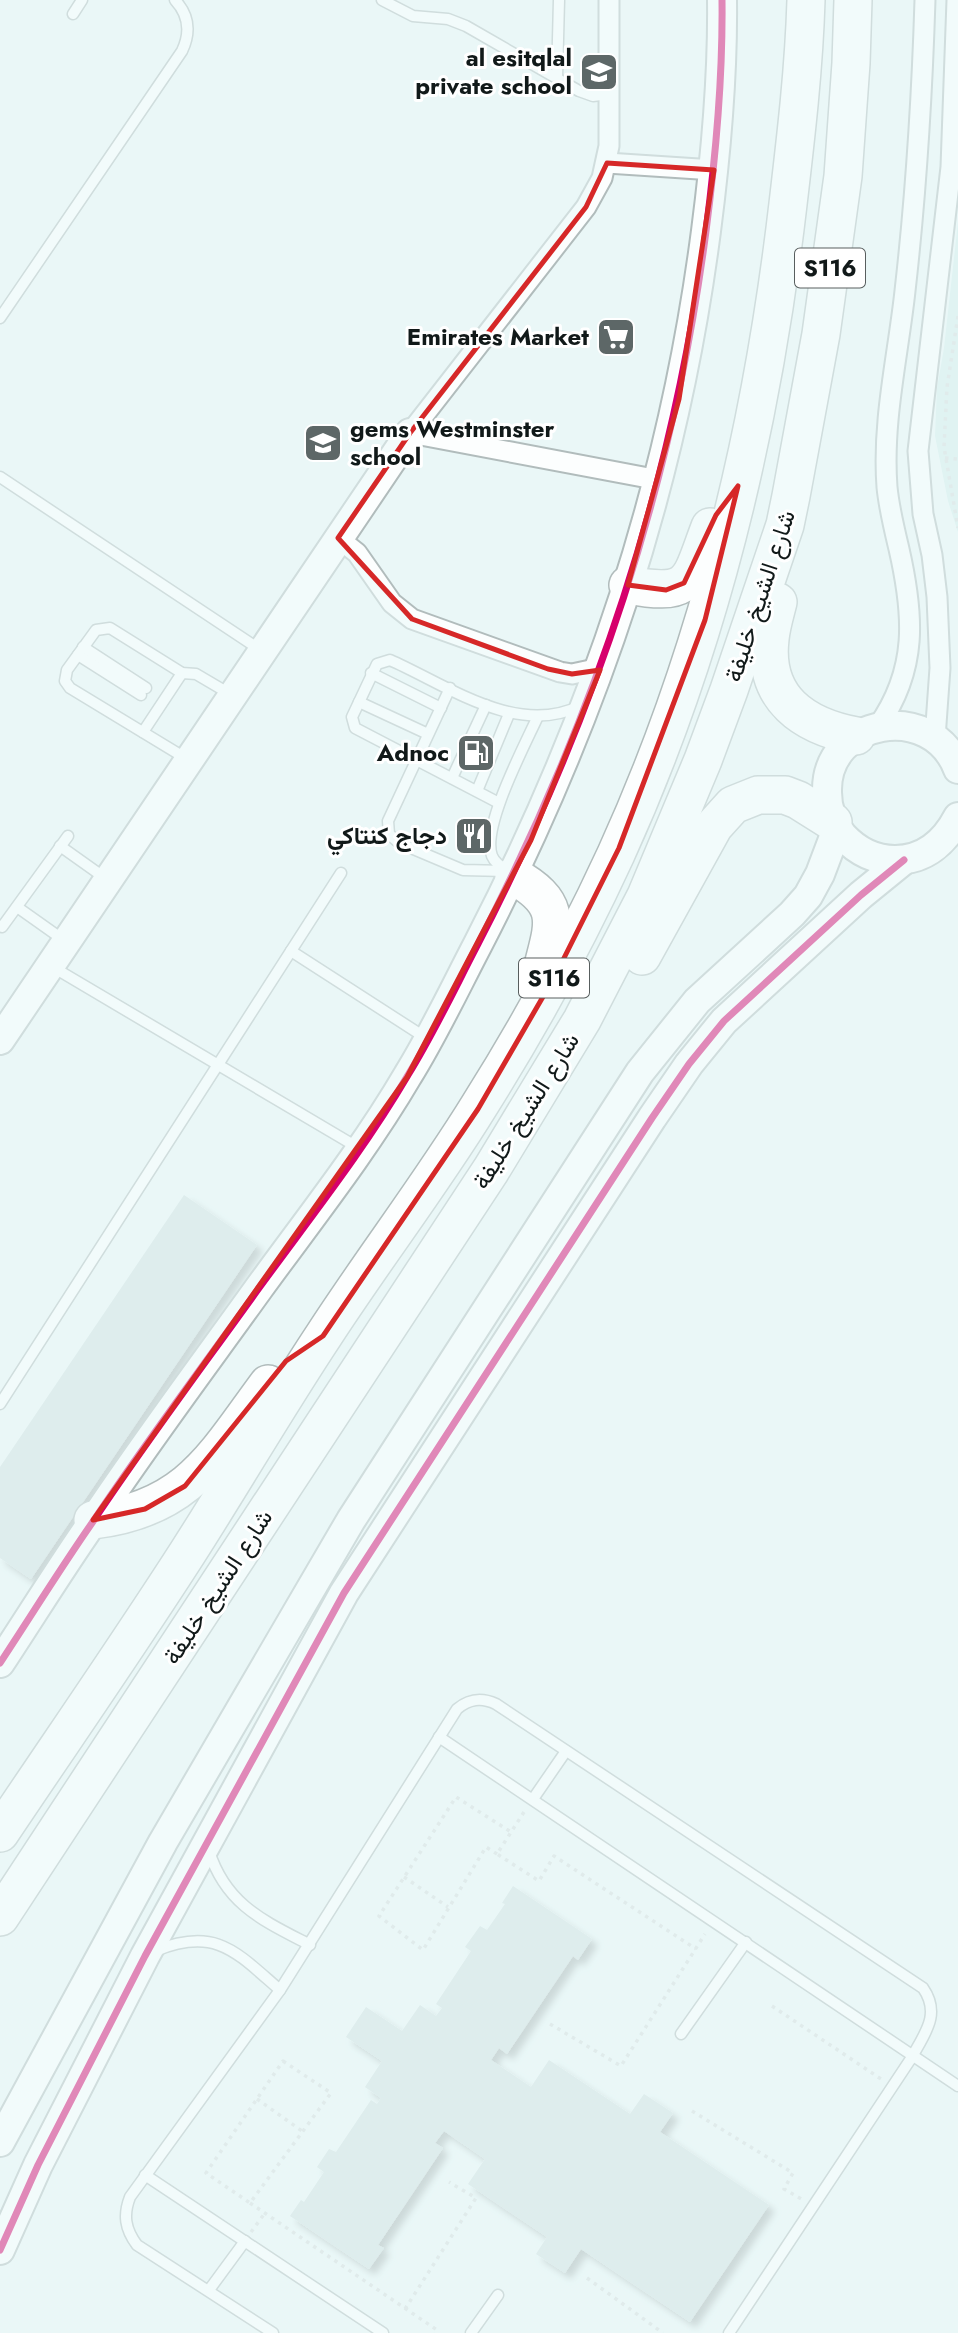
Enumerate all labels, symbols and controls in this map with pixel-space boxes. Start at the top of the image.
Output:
place label: al esitqlal private school [415,40,572,103]
school or university icon: al esitqlal private school [578,51,620,93]
road number: S116 [795,248,865,288]
supermarket icon: Emirates Market [595,316,637,358]
place label: Emirates Market [407,319,589,354]
place label: gems Westminster school [350,411,555,474]
school or university icon: gems Westminster school [302,422,344,464]
street label: شارع الشيخ خليفة [715,505,804,686]
fuel station icon: Adnoc [455,732,497,774]
place label: Adnoc [376,735,449,770]
restaurant icon: دجاج كنتاكي [453,815,495,857]
place label: دجاج كنتاكي [327,818,447,856]
road number: S116 [519,959,589,998]
street label: شارع الشيخ خليفة [463,1026,588,1196]
street label: شارع الشيخ خليفة [154,1502,281,1671]

